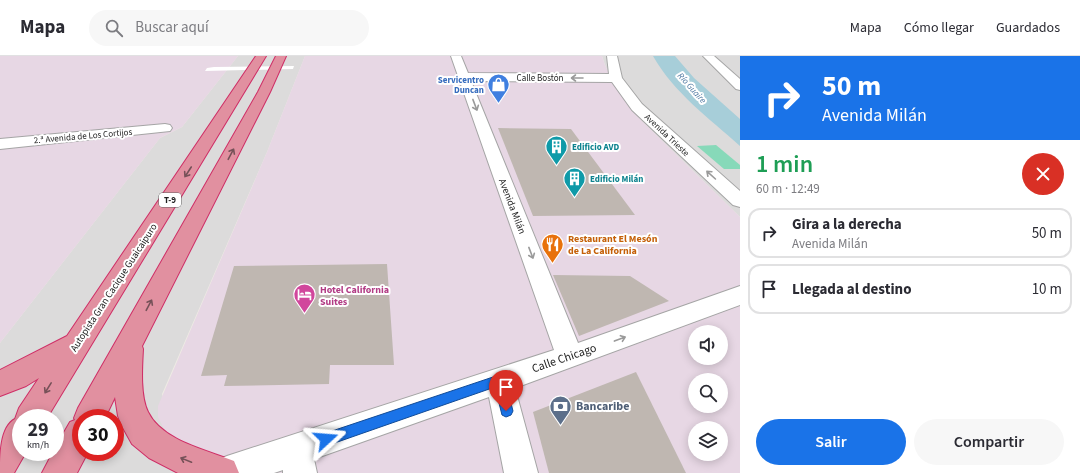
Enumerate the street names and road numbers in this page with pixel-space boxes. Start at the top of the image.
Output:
street label: Calle Bostón [517,72,564,85]
street label: Avenida Trieste [641,111,692,160]
street label: 2.ª Avenida de Los Cortijos [33,126,133,147]
street label: Avenida Milán [495,177,529,236]
road number: T-9 [159,193,181,207]
street label: Autopista Gran Cacique Guaicaipuro [67,221,161,354]
street label: Calle Chicago [529,339,599,377]

